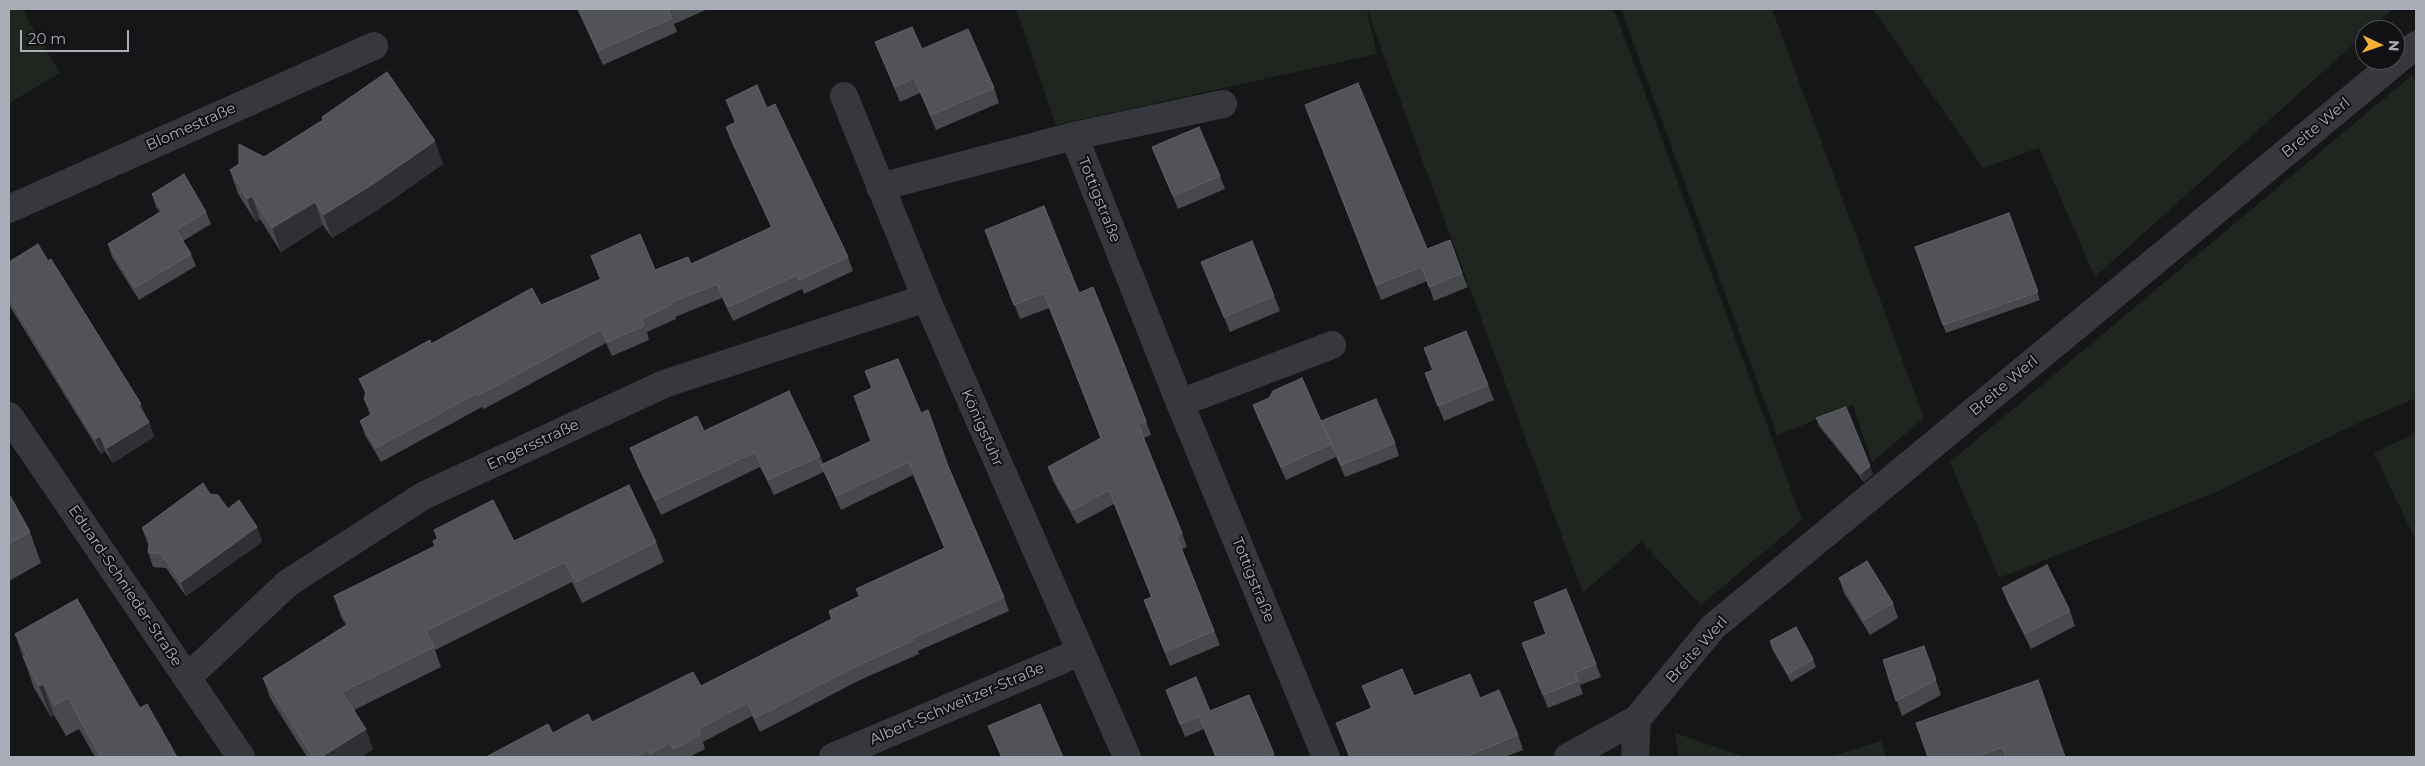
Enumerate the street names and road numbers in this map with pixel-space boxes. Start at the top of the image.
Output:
street label: Breite Werl [2278,94,2354,162]
street label: Blomestraße [143,99,239,155]
street label: Tottigstraße [1074,155,1124,245]
street label: Breite Werl [1966,352,2042,420]
street label: Königsfuhr [957,387,1007,469]
street label: Engersstraße [484,416,582,474]
street label: Eduard-Schnieder-Straße [64,502,186,670]
street label: Tottigstraße [1228,535,1278,625]
street label: Breite Werl [1662,613,1732,687]
street label: Albert-Schweitzer-Straße [867,659,1047,749]

